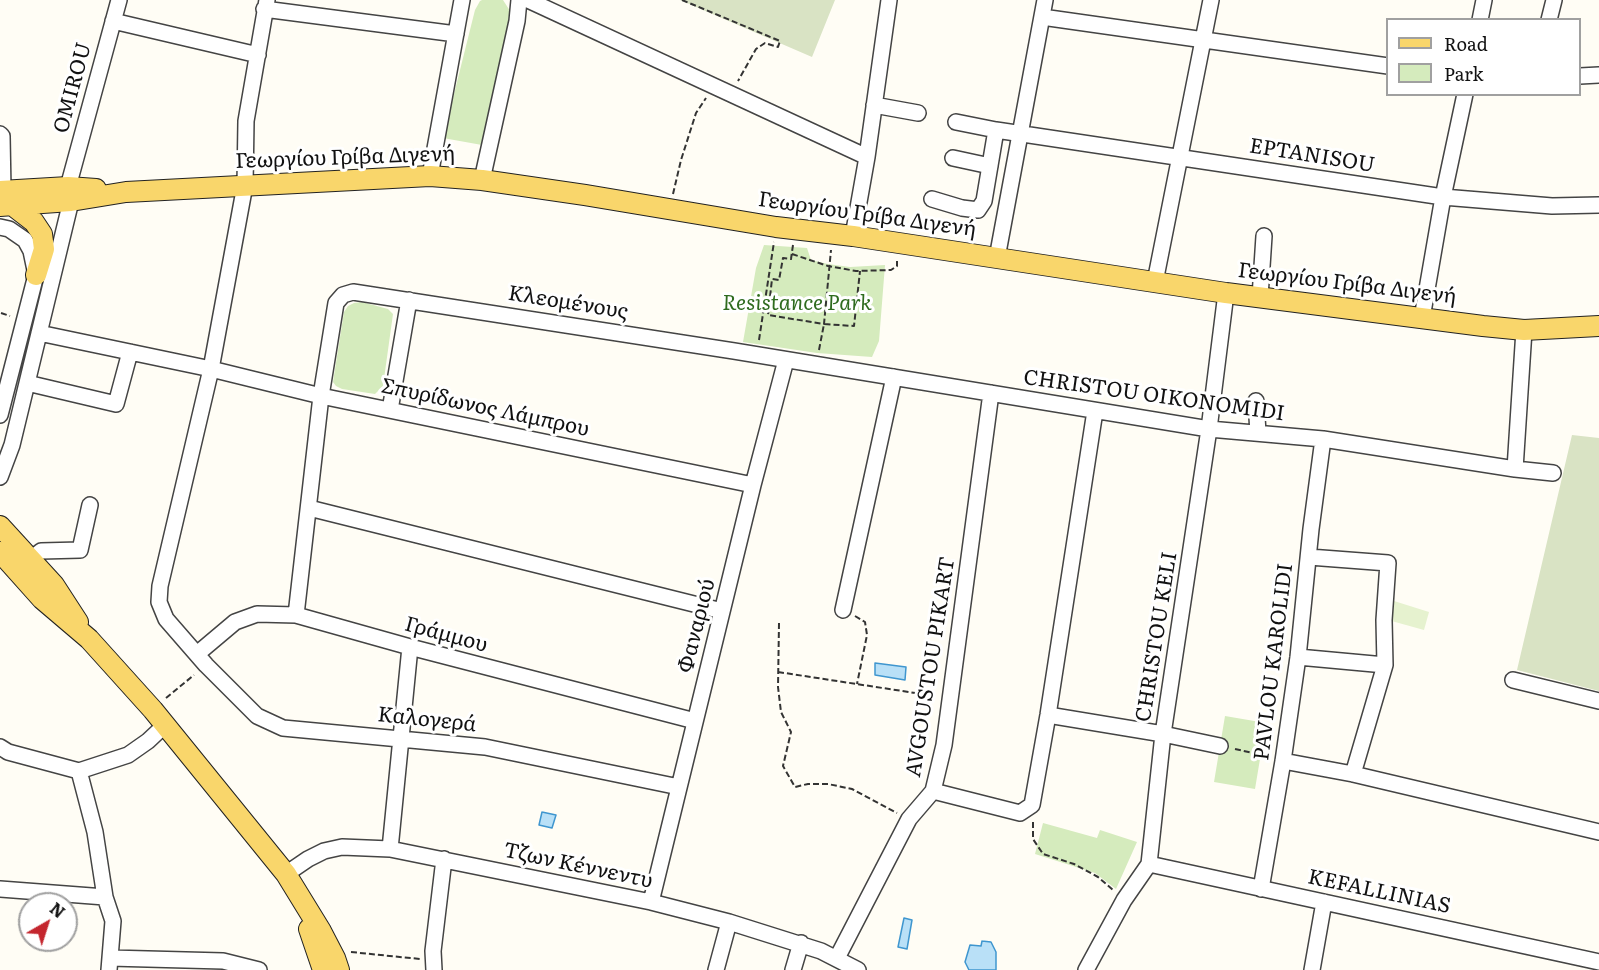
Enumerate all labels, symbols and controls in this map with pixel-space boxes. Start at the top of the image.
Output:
legend [1386,18,1581,96]
text: Road [1444,30,1488,57]
street label: OMIROU [49,40,97,136]
text: Park [1444,60,1483,87]
street label: EPTANISOU [1248,134,1376,178]
street label: Γεωργίου Γρίβα Διγενή [235,142,455,174]
street label: Γεωργίου Γρίβα Διγενή [756,187,978,243]
street label: Γεωργίου Γρίβα Διγενή [1236,258,1458,310]
street label: Κλεομένους [506,281,630,325]
park label: Resistance Park [722,291,872,317]
street label: CHRISTOU OIKONOMIDI [1022,365,1286,427]
street label: Σπυρίδωνος Λάμπρου [379,374,591,442]
street label: CHRISTOU KELI [1131,550,1183,724]
street label: AVGOUSTOU PIKART [901,555,961,779]
street label: PAVLOU KAROLIDI [1249,562,1299,762]
street label: Φαναριού [673,576,721,676]
street label: Γράμμου [402,612,490,658]
street label: Καλογερά [376,702,478,738]
street label: Τζων Κέννεντυ [501,838,655,894]
street label: KEFALLINIAS [1305,865,1453,919]
north arrow [18,892,78,952]
text: N [45,896,71,923]

